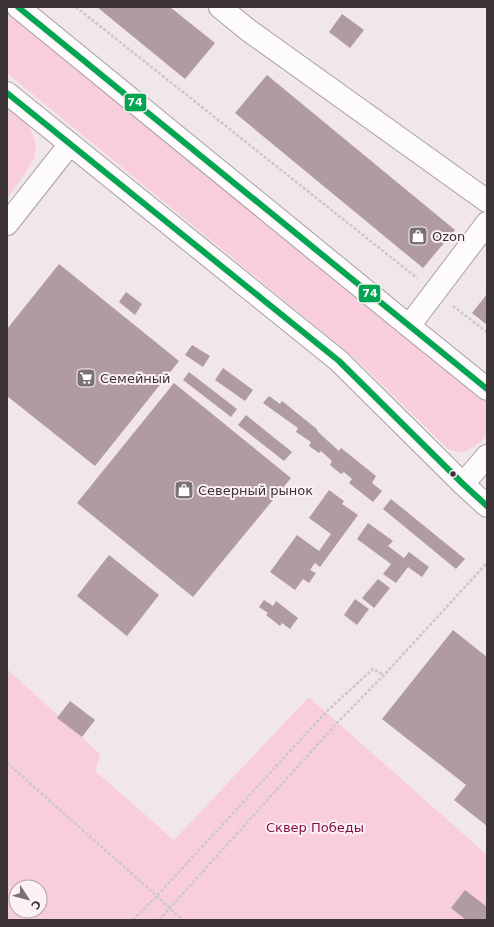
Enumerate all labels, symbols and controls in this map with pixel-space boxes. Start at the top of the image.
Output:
line badge: 74 [124,93,147,112]
text: 74 [127,96,143,109]
shop icon: Ozon [407,225,429,247]
place label: Ozon [432,229,465,244]
line badge: 74 [358,284,381,303]
text: 74 [362,287,378,300]
supermarket icon: Семейный [75,367,97,389]
place label: Семейный [100,371,171,386]
unlabelled marker [448,469,458,479]
shop icon: Северный рынок [173,479,195,501]
place label: Северный рынок [198,483,313,498]
park label: Сквер Победы [266,820,364,835]
north arrow [8,879,48,919]
text: С [28,897,43,912]

